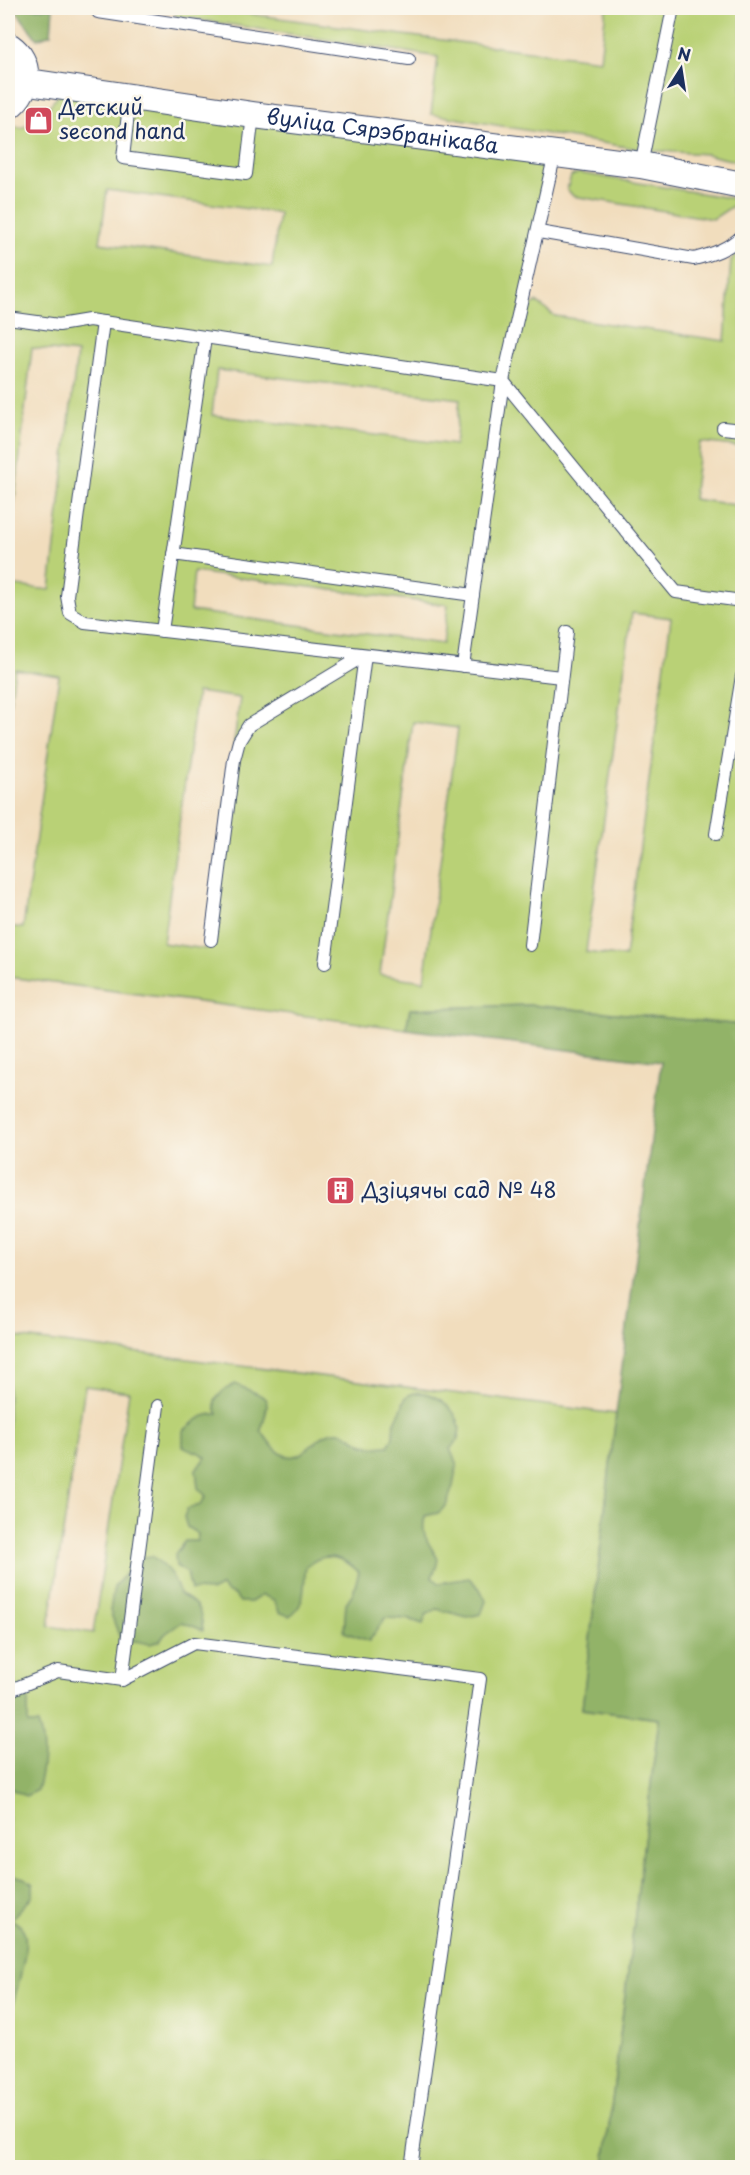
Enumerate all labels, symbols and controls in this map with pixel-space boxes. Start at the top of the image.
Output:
north arrow [651,39,711,99]
text: N [676,40,693,66]
place label: Детский second hand [58,90,185,146]
street label: вуліца Сярэбранікава [265,99,501,161]
shop icon: Детский second hand [22,104,54,136]
place label: Дзіцячы сад № 48 [361,1173,557,1205]
building icon: Дзіцячы сад № 48 [325,1175,357,1207]

